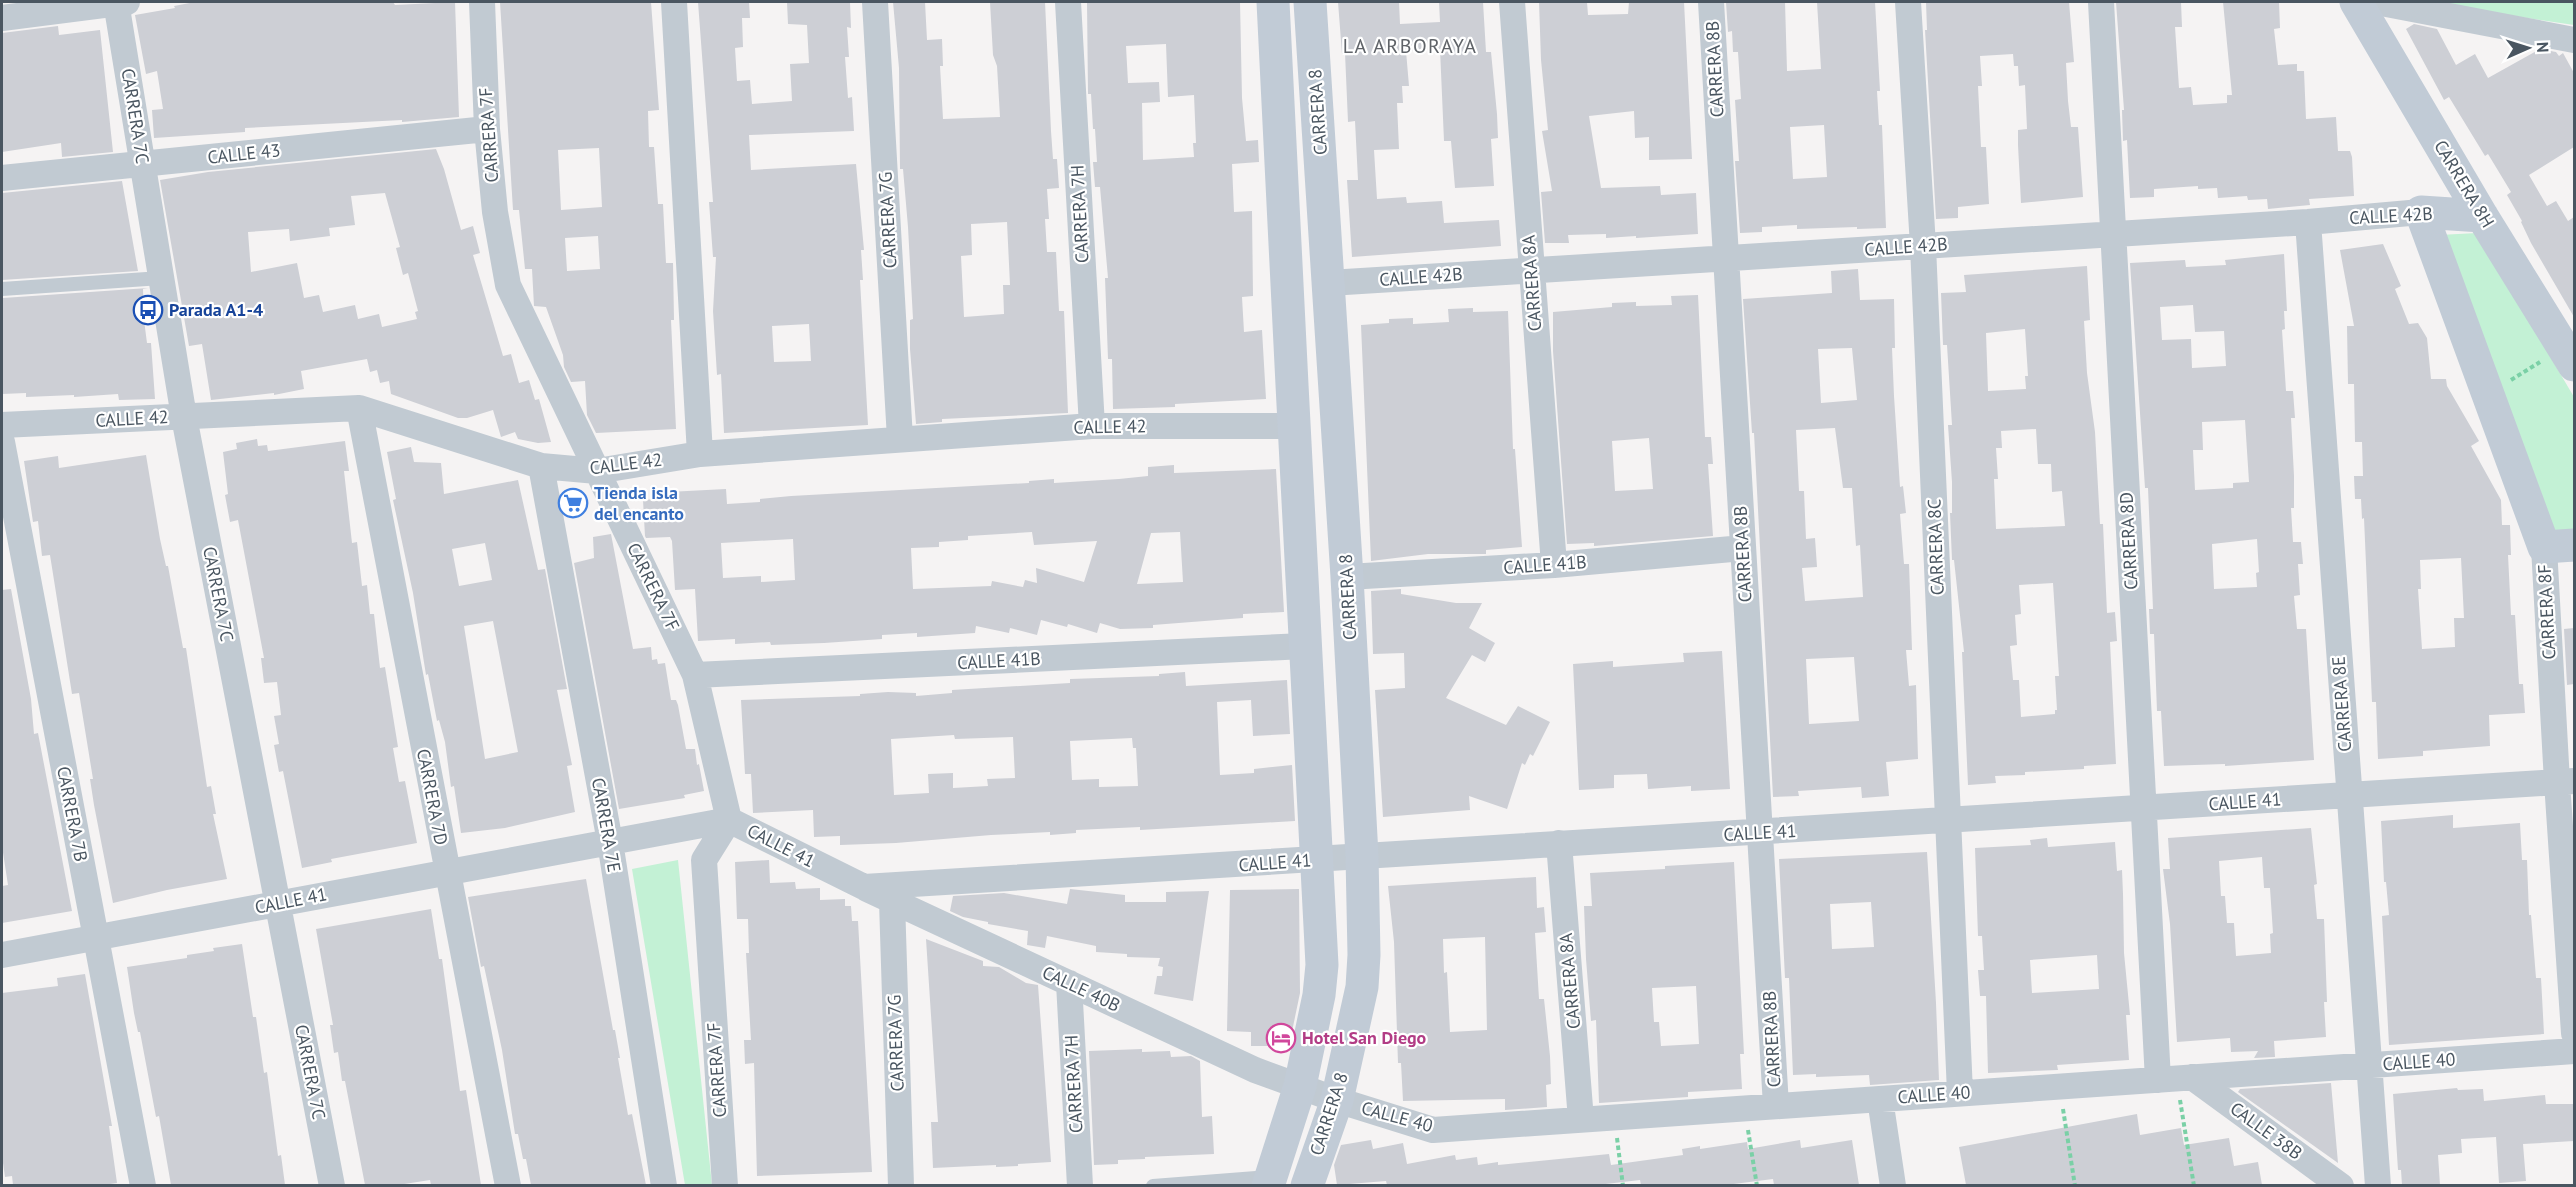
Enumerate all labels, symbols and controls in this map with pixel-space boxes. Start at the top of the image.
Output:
north arrow [2498,18,2558,78]
street label: CARRERA 8B [1700,20,1729,118]
district label: LA ARBORAYA [1343,33,1477,59]
text: N [2533,41,2553,53]
street label: CARRERA 7C [117,67,154,165]
street label: CARRERA 8 [1303,68,1332,156]
street label: CARRERA 7F [474,87,503,183]
street label: CARRERA 8H [2429,136,2500,232]
street label: CALLE 43 [206,138,281,169]
street label: CARRERA 7H [1065,164,1094,264]
street label: CARRERA 7G [873,171,902,269]
street label: CALLE 42B [2349,202,2433,229]
street label: CALLE 42B [1864,232,1948,261]
street label: CARRERA 8A [1517,234,1546,332]
street label: CALLE 42B [1379,262,1463,291]
bus stop icon: Parada A1-4 [132,294,164,326]
place label: Parada A1-4 [169,298,263,321]
street label: CALLE 42 [95,405,169,432]
street label: CALLE 42 [1073,414,1147,439]
street label: CALLE 42 [588,448,664,479]
place label: Tienda isla del encanto [594,481,684,525]
supermarket icon: Tienda isla del encanto [557,487,589,519]
street label: CARRERA 8D [2114,492,2143,590]
street label: CARRERA 8C [1922,498,1949,596]
street label: CARRERA 8B [1728,505,1757,603]
street label: CARRERA 7F [622,539,685,635]
street label: CARRERA 7C [198,545,239,643]
street label: CALLE 41B [1503,550,1587,579]
street label: CARRERA 8 [1334,553,1361,641]
street label: CARRERA 8F [2533,564,2560,660]
street label: CALLE 41B [957,647,1041,674]
street label: CARRERA 8E [2327,656,2356,753]
street label: CARRERA 7D [412,747,453,847]
street label: CARRERA 7B [52,764,93,863]
street label: CARRERA 7E [587,776,626,874]
street label: CALLE 41 [2208,787,2282,816]
street label: CALLE 41 [743,819,819,872]
street label: CALLE 41 [1723,819,1797,846]
street label: CALLE 41 [1238,848,1312,877]
street label: CALLE 41 [253,882,329,919]
street label: CARRERA 8A [1554,931,1585,1030]
street label: CALLE 40B [1039,960,1124,1017]
street label: CARRERA 8B [1757,990,1786,1088]
street label: CARRERA 7G [882,994,909,1092]
street label: CARRERA 7F [702,1022,731,1118]
hotel icon: Hotel San Diego [1265,1022,1297,1054]
street label: CARRERA 7C [290,1023,331,1121]
place label: Hotel San Diego [1302,1026,1427,1049]
street label: CARRERA 7H [1059,1034,1088,1134]
street label: CALLE 40 [2382,1047,2456,1076]
street label: CARRERA 8 [1304,1069,1353,1158]
street label: CALLE 40 [1897,1080,1971,1109]
street label: CALLE 40 [1359,1096,1436,1137]
street label: CALLE 38B [2226,1097,2307,1164]

